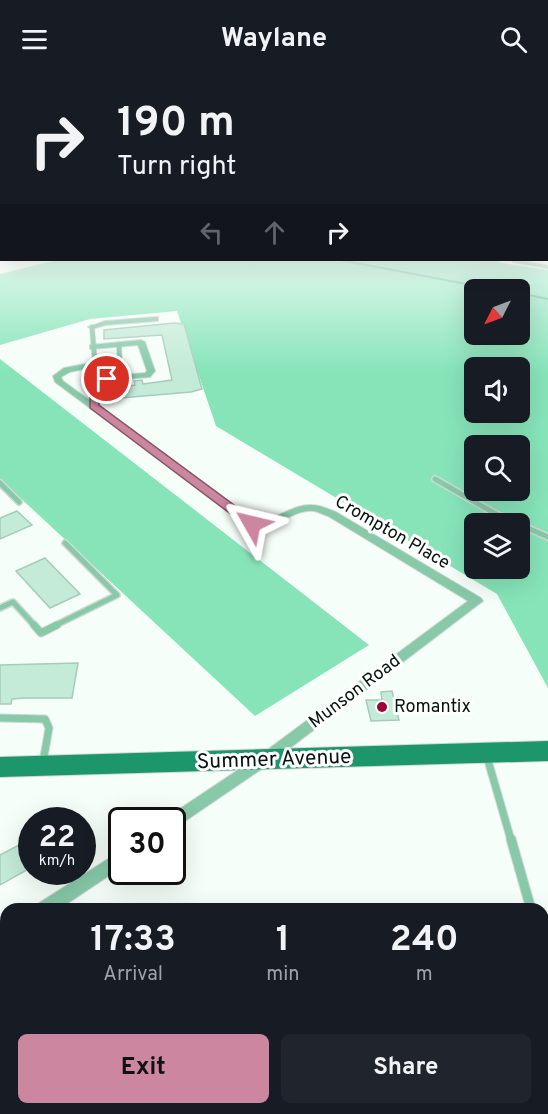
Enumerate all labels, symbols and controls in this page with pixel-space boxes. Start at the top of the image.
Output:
text: Waylane [221,22,327,56]
icon: menu [18,23,51,56]
icon: search [497,23,530,56]
text: 190 m [117,98,235,151]
icon: right [18,102,96,180]
text: Turn right [117,150,236,184]
icon: left [195,216,228,249]
icon: ahead [258,216,291,249]
icon: right [321,216,354,249]
north arrow [464,279,530,345]
map controls [464,279,530,579]
pin [81,353,132,404]
button: sound [464,357,530,423]
icon: arrive [90,362,123,395]
button: search [464,435,530,501]
street label: Crompton Place [330,491,454,575]
position arrow [220,492,284,556]
button: layers [464,513,530,579]
street label: Munson Road [305,650,405,734]
place label: Romantix [394,696,471,719]
marker: Romantix [375,700,389,714]
street label: Summer Avenue [196,744,352,776]
speed limit sign: 30 [108,807,186,885]
text: 22 [39,820,75,857]
text: km/h [39,852,75,871]
text: 17:33 [90,918,176,964]
text: 1 [276,918,290,964]
text: 240 [390,918,459,964]
text: Arrival [103,962,163,988]
text: min [266,962,300,988]
text: m [416,962,433,988]
button: Exit [18,1034,269,1103]
button: Share [281,1034,531,1103]

